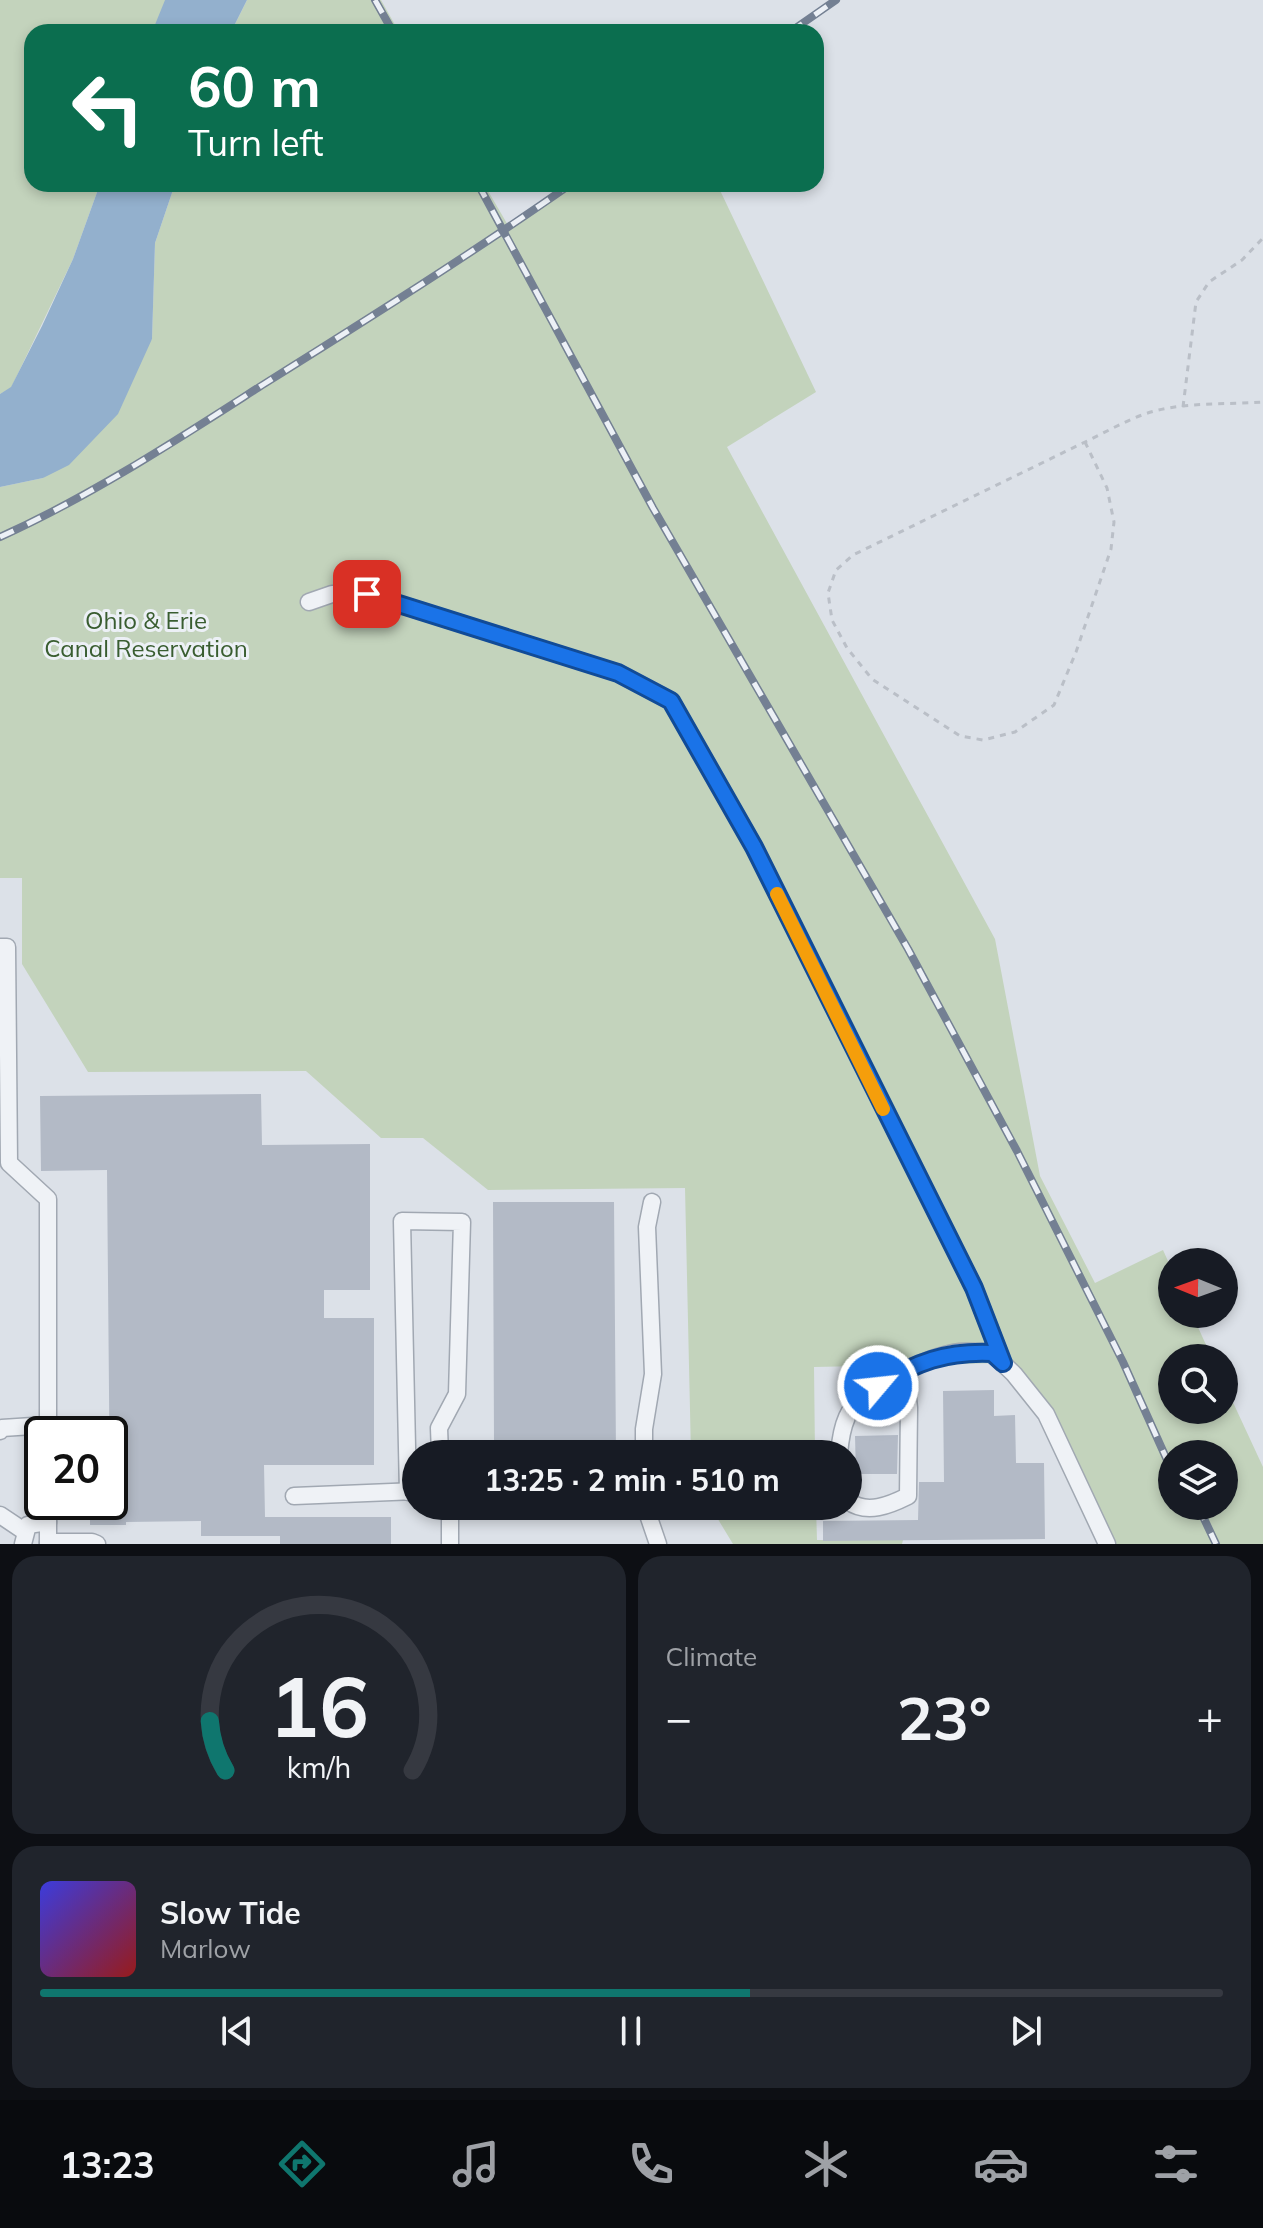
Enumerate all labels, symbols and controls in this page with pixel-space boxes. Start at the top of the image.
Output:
text: 60 m [188,51,321,121]
icon: left [56,56,160,160]
text: Turn left [188,120,324,165]
pin [333,560,401,628]
icon: arrive [345,572,389,616]
park label: Ohio & Erie Canal Reservation [44,605,248,663]
north arrow [1158,1248,1238,1328]
map controls [1158,1248,1238,1520]
position arrow [836,1344,920,1428]
button: search [1158,1344,1238,1424]
speed limit sign: 20 [24,1416,128,1520]
button: layers [1158,1440,1238,1520]
text: 13:25 · 2 min · 510 m [484,1461,780,1499]
text: Climate [666,1640,757,1673]
text: 16 [269,1653,369,1758]
text: 23° [897,1680,992,1755]
text: − [666,1690,692,1745]
text: + [1197,1690,1223,1745]
text: km/h [286,1749,351,1785]
text: Slow Tide [160,1894,301,1932]
text: Marlow [160,1932,251,1965]
icon: previous [215,2009,259,2053]
icon: pause [609,2009,653,2053]
icon: next [1004,2009,1048,2053]
icon: directions [274,2136,330,2192]
icon: music [448,2136,504,2192]
icon: phone [623,2136,679,2192]
icon: climate [798,2136,854,2192]
icon: car [973,2136,1029,2192]
icon: filters [1148,2136,1204,2192]
text: 13:23 [59,2142,155,2187]

